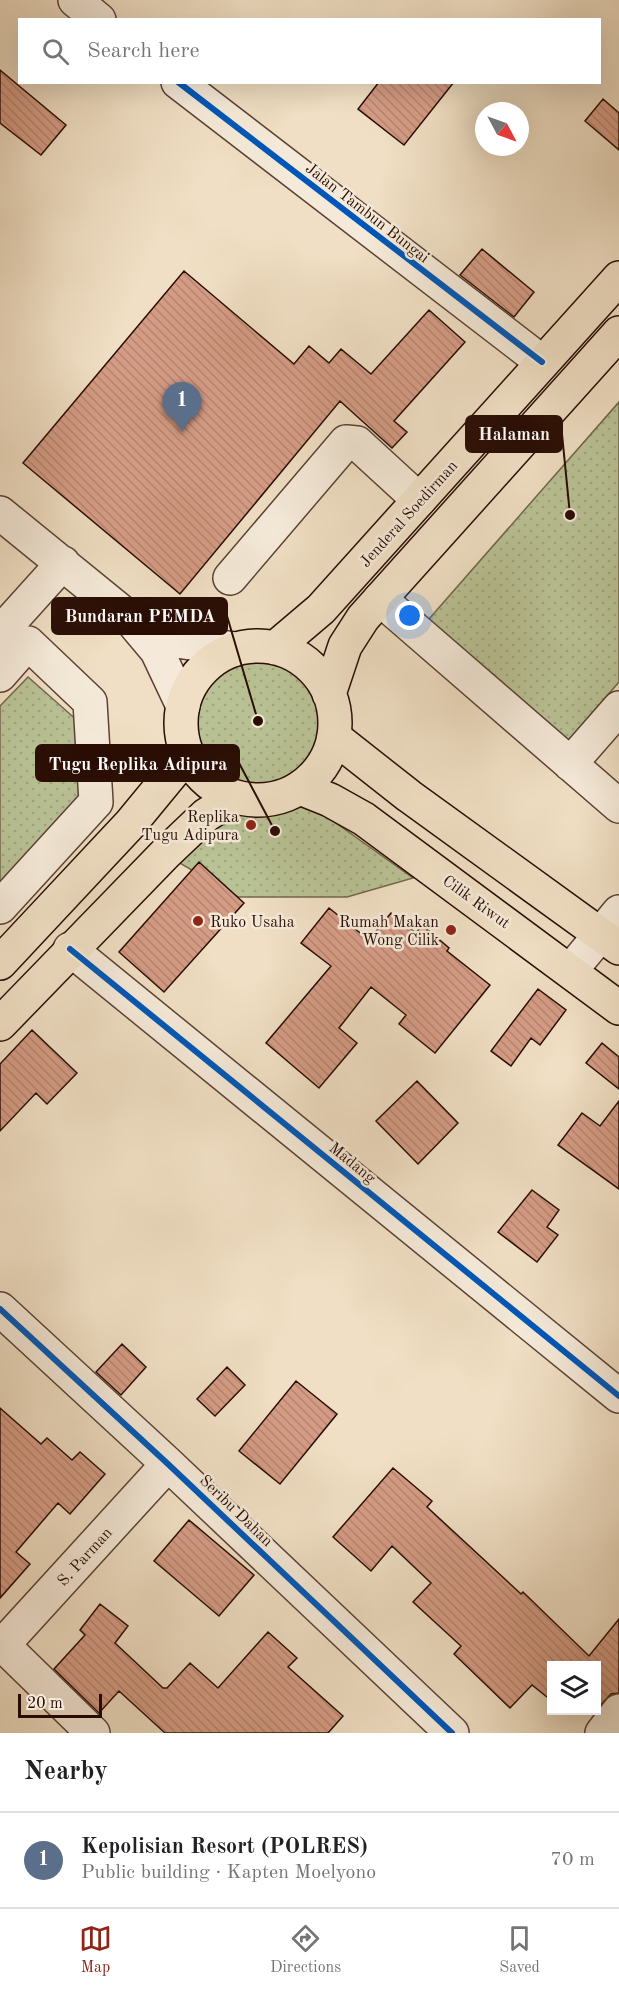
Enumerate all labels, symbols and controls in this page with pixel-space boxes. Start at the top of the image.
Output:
search box [18,18,601,84]
icon: search [39,35,72,68]
text: Search here [87,40,200,62]
north arrow [475,102,529,156]
street label: Jalan Tambun Bungai [302,160,432,267]
pin: 1 [162,382,201,432]
callout: Halaman [466,416,562,452]
text: Halaman [478,426,550,444]
street label: Jenderal Soedirman [358,458,462,571]
callout: Bundaran PEMDA [52,598,227,634]
your location [395,601,424,630]
text: Bundaran PEMDA [64,608,216,626]
callout: Tugu Replika Adipura [36,745,239,781]
text: Tugu Replika Adipura [49,756,227,774]
place label: Replika Tugu Adipura [141,810,239,844]
marker: Replika Tugu Adipura [244,818,258,832]
street label: Cilik Riwut [439,873,513,932]
marker: Ruko Usaha [191,914,205,928]
place label: Ruko Usaha [210,915,295,931]
place label: Rumah Makan Wong Cilik [339,915,439,949]
marker: Rumah Makan Wong Cilik [444,923,458,937]
street label: Madang [325,1140,378,1187]
street label: Seribu Dahan [196,1473,276,1550]
street label: S. Parman [55,1525,116,1590]
map controls [547,1661,601,1715]
button: layers [547,1661,601,1715]
scale bar [18,1691,102,1718]
text: 20 m [27,1696,63,1712]
text: Nearby [24,1759,108,1785]
text: Kepolisian Resort (POLRES) [81,1836,368,1858]
text: 1 [38,1850,49,1870]
text: 70 m [550,1850,595,1870]
text: Public building · Kapten Moelyono [81,1863,376,1883]
tab: Map [79,1922,112,1978]
tab: Directions [270,1922,341,1978]
tab: Saved [499,1922,540,1978]

